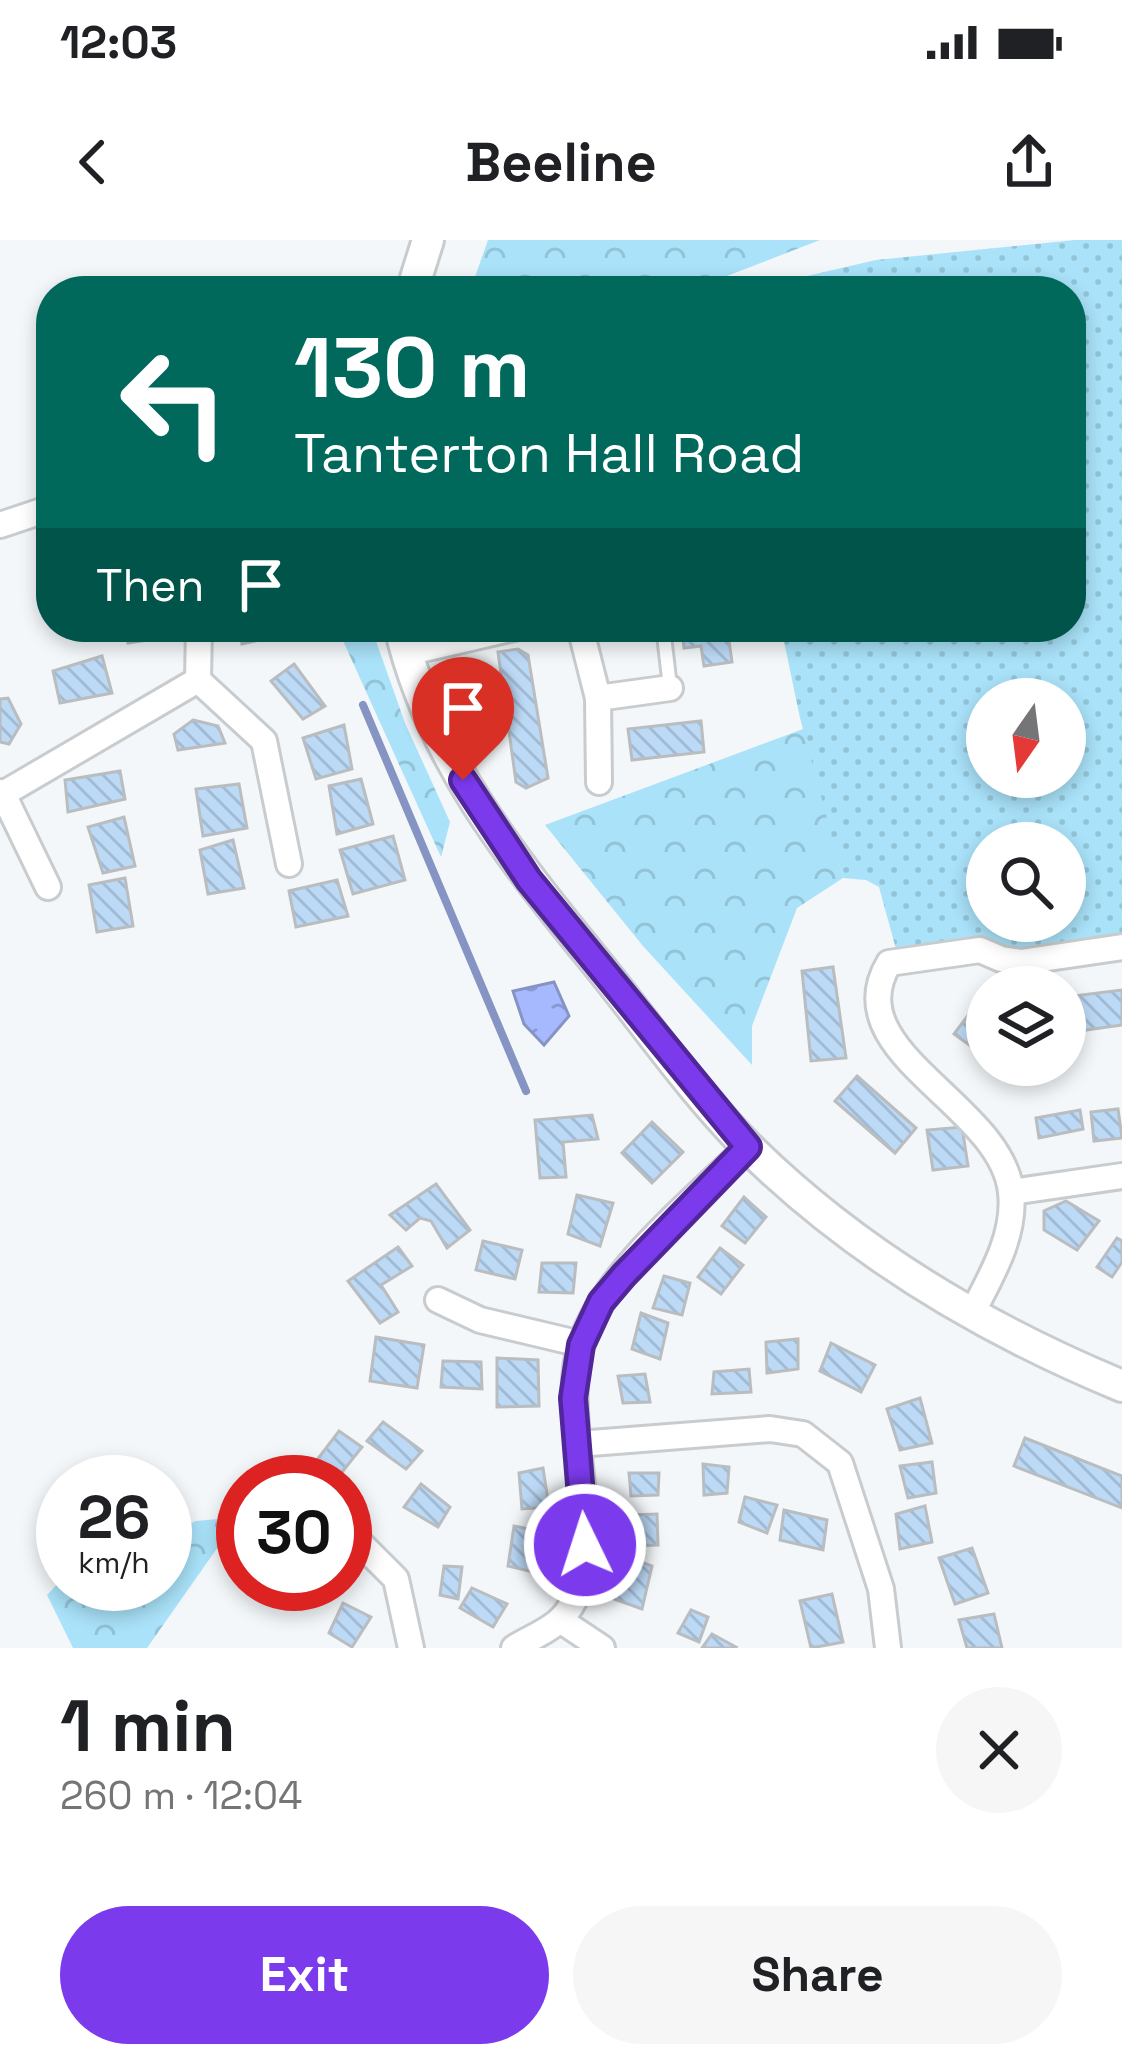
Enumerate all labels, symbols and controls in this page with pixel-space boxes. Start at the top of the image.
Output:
text: 12:03 [60,14,177,71]
text: Beeline [465,128,657,197]
icon: back [60,129,126,195]
icon: share [996,129,1062,195]
text: 130 m [294,314,531,422]
icon: left [96,324,252,480]
text: Tanterton Hall Road [294,419,804,488]
icon: arrive [228,552,294,618]
text: Then [96,557,204,614]
pin [412,657,514,780]
icon: arrive [430,675,496,741]
north arrow [966,678,1086,798]
map controls [966,678,1086,1086]
button: search [966,822,1086,942]
button: layers [966,966,1086,1086]
speed limit sign: 30 [216,1455,372,1611]
text: 26 [78,1479,150,1556]
position arrow [522,1482,648,1608]
text: km/h [78,1543,150,1582]
text: 1 min [60,1680,236,1772]
button: close [936,1687,1062,1813]
text: 260 m · 12:04 [60,1771,302,1820]
button: Exit [60,1906,549,2044]
button: Share [573,1906,1062,2044]

